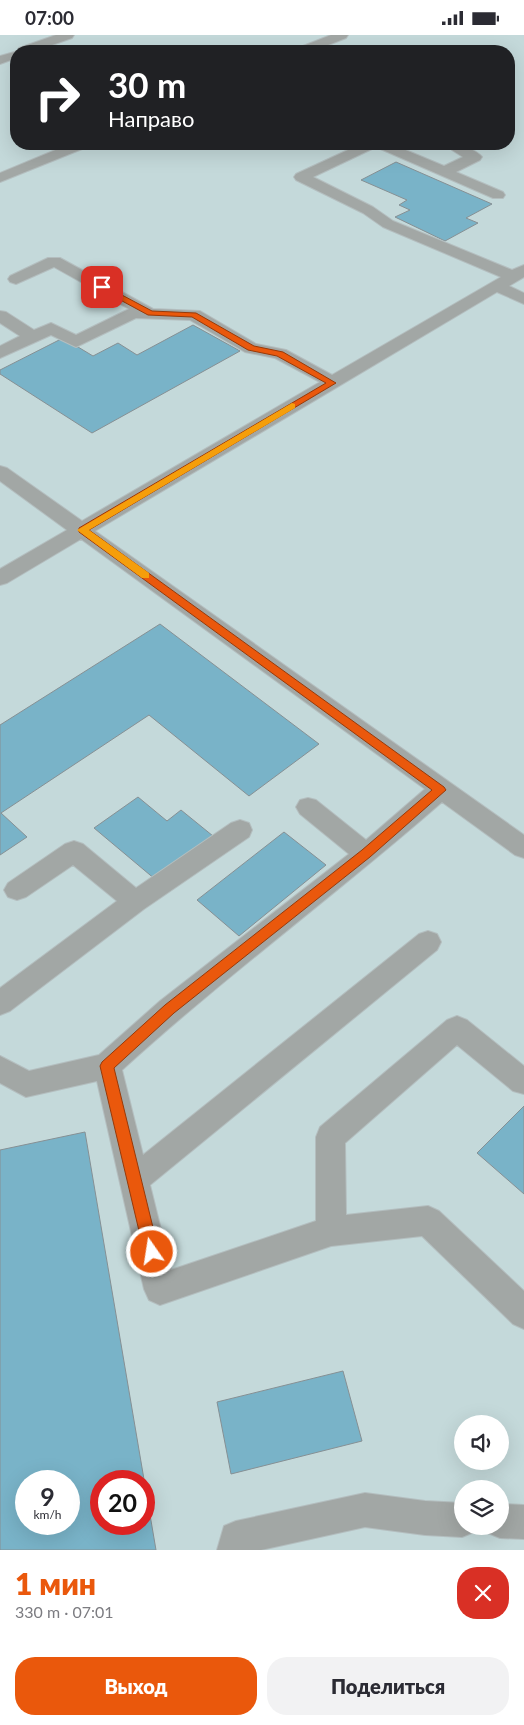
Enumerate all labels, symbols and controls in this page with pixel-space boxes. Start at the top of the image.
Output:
text: 07:00 [25,6,74,29]
text: 30 m [108,63,186,105]
icon: right [25,65,90,130]
text: Направо [108,105,194,132]
pin [81,266,123,308]
icon: arrive [88,273,116,301]
position arrow [125,1225,177,1277]
map controls [454,1415,509,1535]
button: sound [454,1415,509,1470]
speed limit sign: 20 [90,1470,155,1535]
button: layers [454,1480,509,1535]
text: 9 [40,1481,55,1511]
text: km/h [33,1507,62,1522]
text: 1 мин [15,1565,96,1601]
button: close [457,1567,509,1619]
text: 330 m · 07:01 [15,1602,114,1621]
button: Выход [15,1657,257,1715]
button: Поделиться [267,1657,509,1715]

